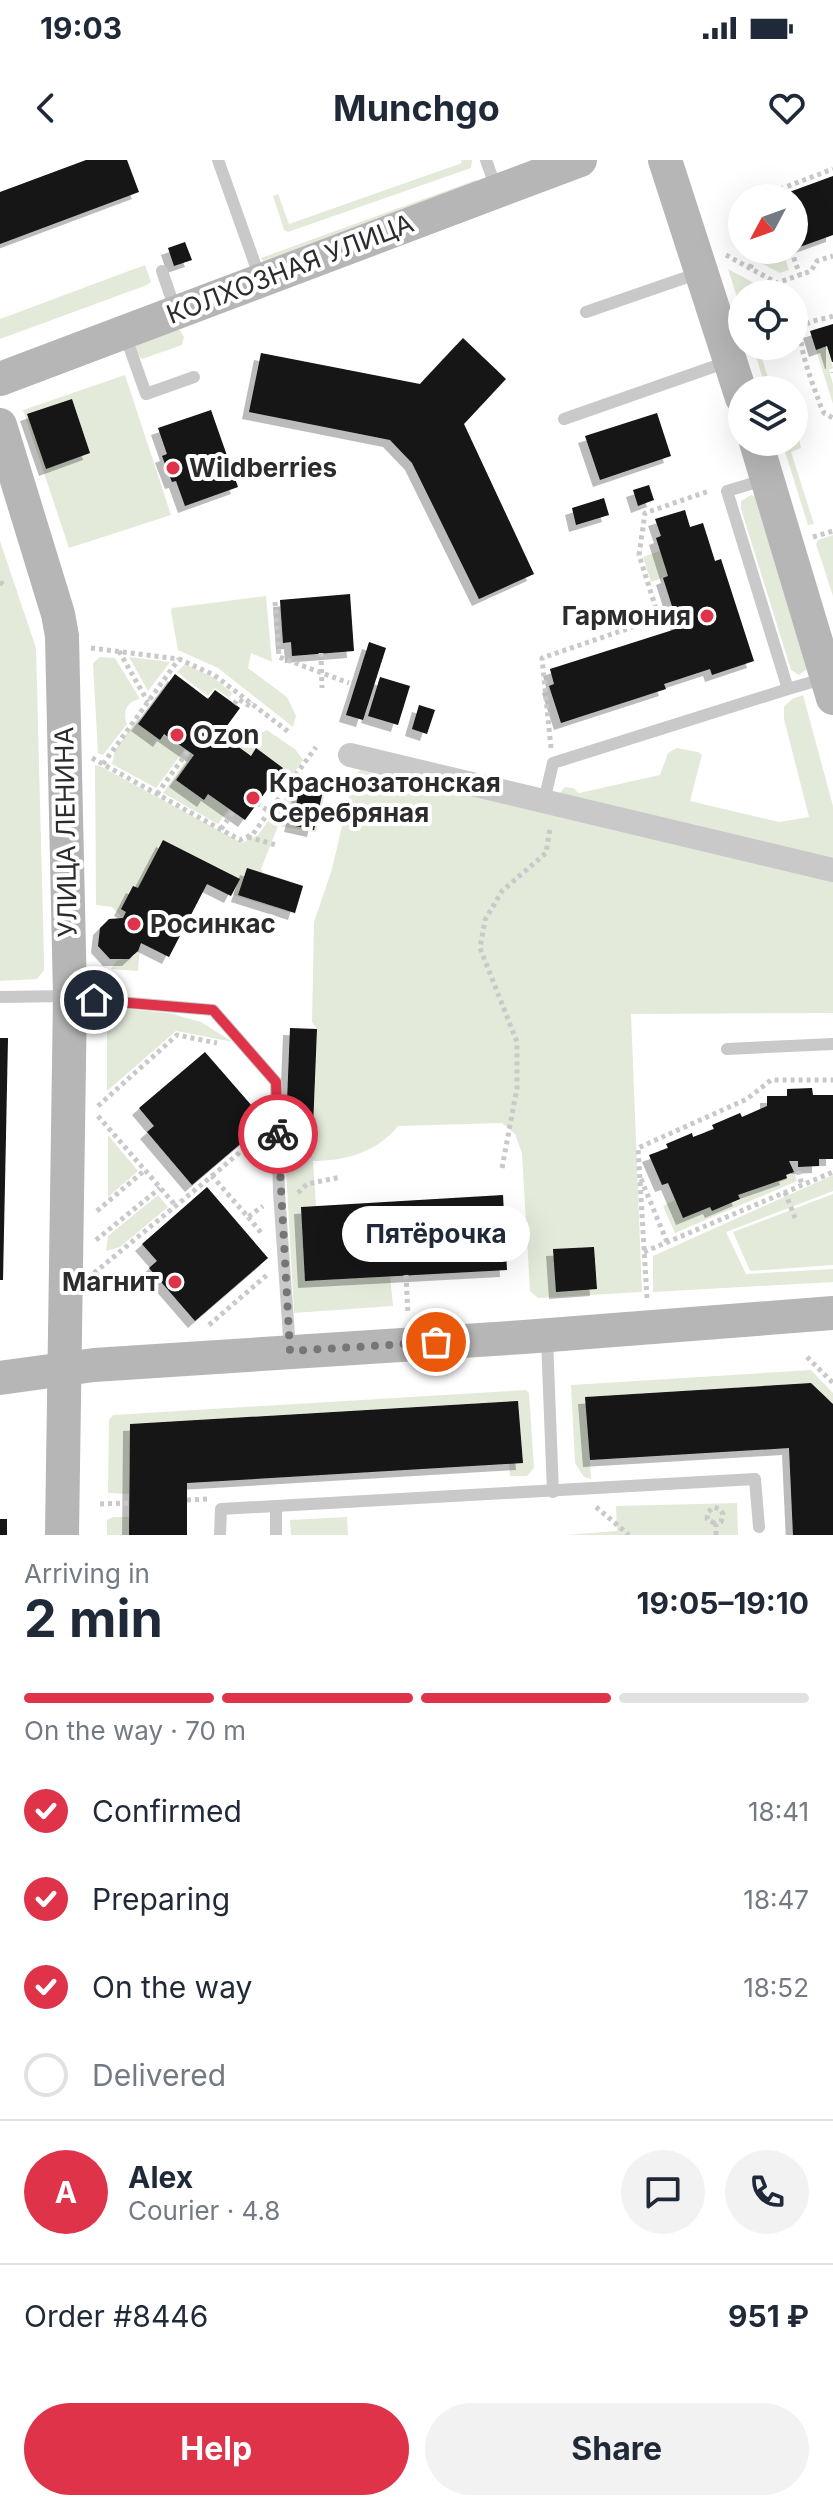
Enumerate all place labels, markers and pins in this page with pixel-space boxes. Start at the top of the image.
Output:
place label: Wildberries [189,452,337,483]
marker: Wildberries [164,459,182,477]
place label: Гармония [562,600,691,631]
marker: Гармония [698,607,716,625]
place label: Ozon [193,719,260,750]
marker: Ozon [168,726,186,744]
place label: Краснозатонская Серебряная [269,767,501,828]
marker: Краснозатонская Серебряная [244,789,262,807]
place label: Росинкас [150,908,276,939]
marker: Росинкас [125,915,143,933]
pin [60,966,128,1034]
callout: Пятёрочка [342,1206,530,1262]
place label: Магнит [62,1266,159,1297]
marker: Магнит [166,1273,184,1291]
pin [402,1308,470,1376]

